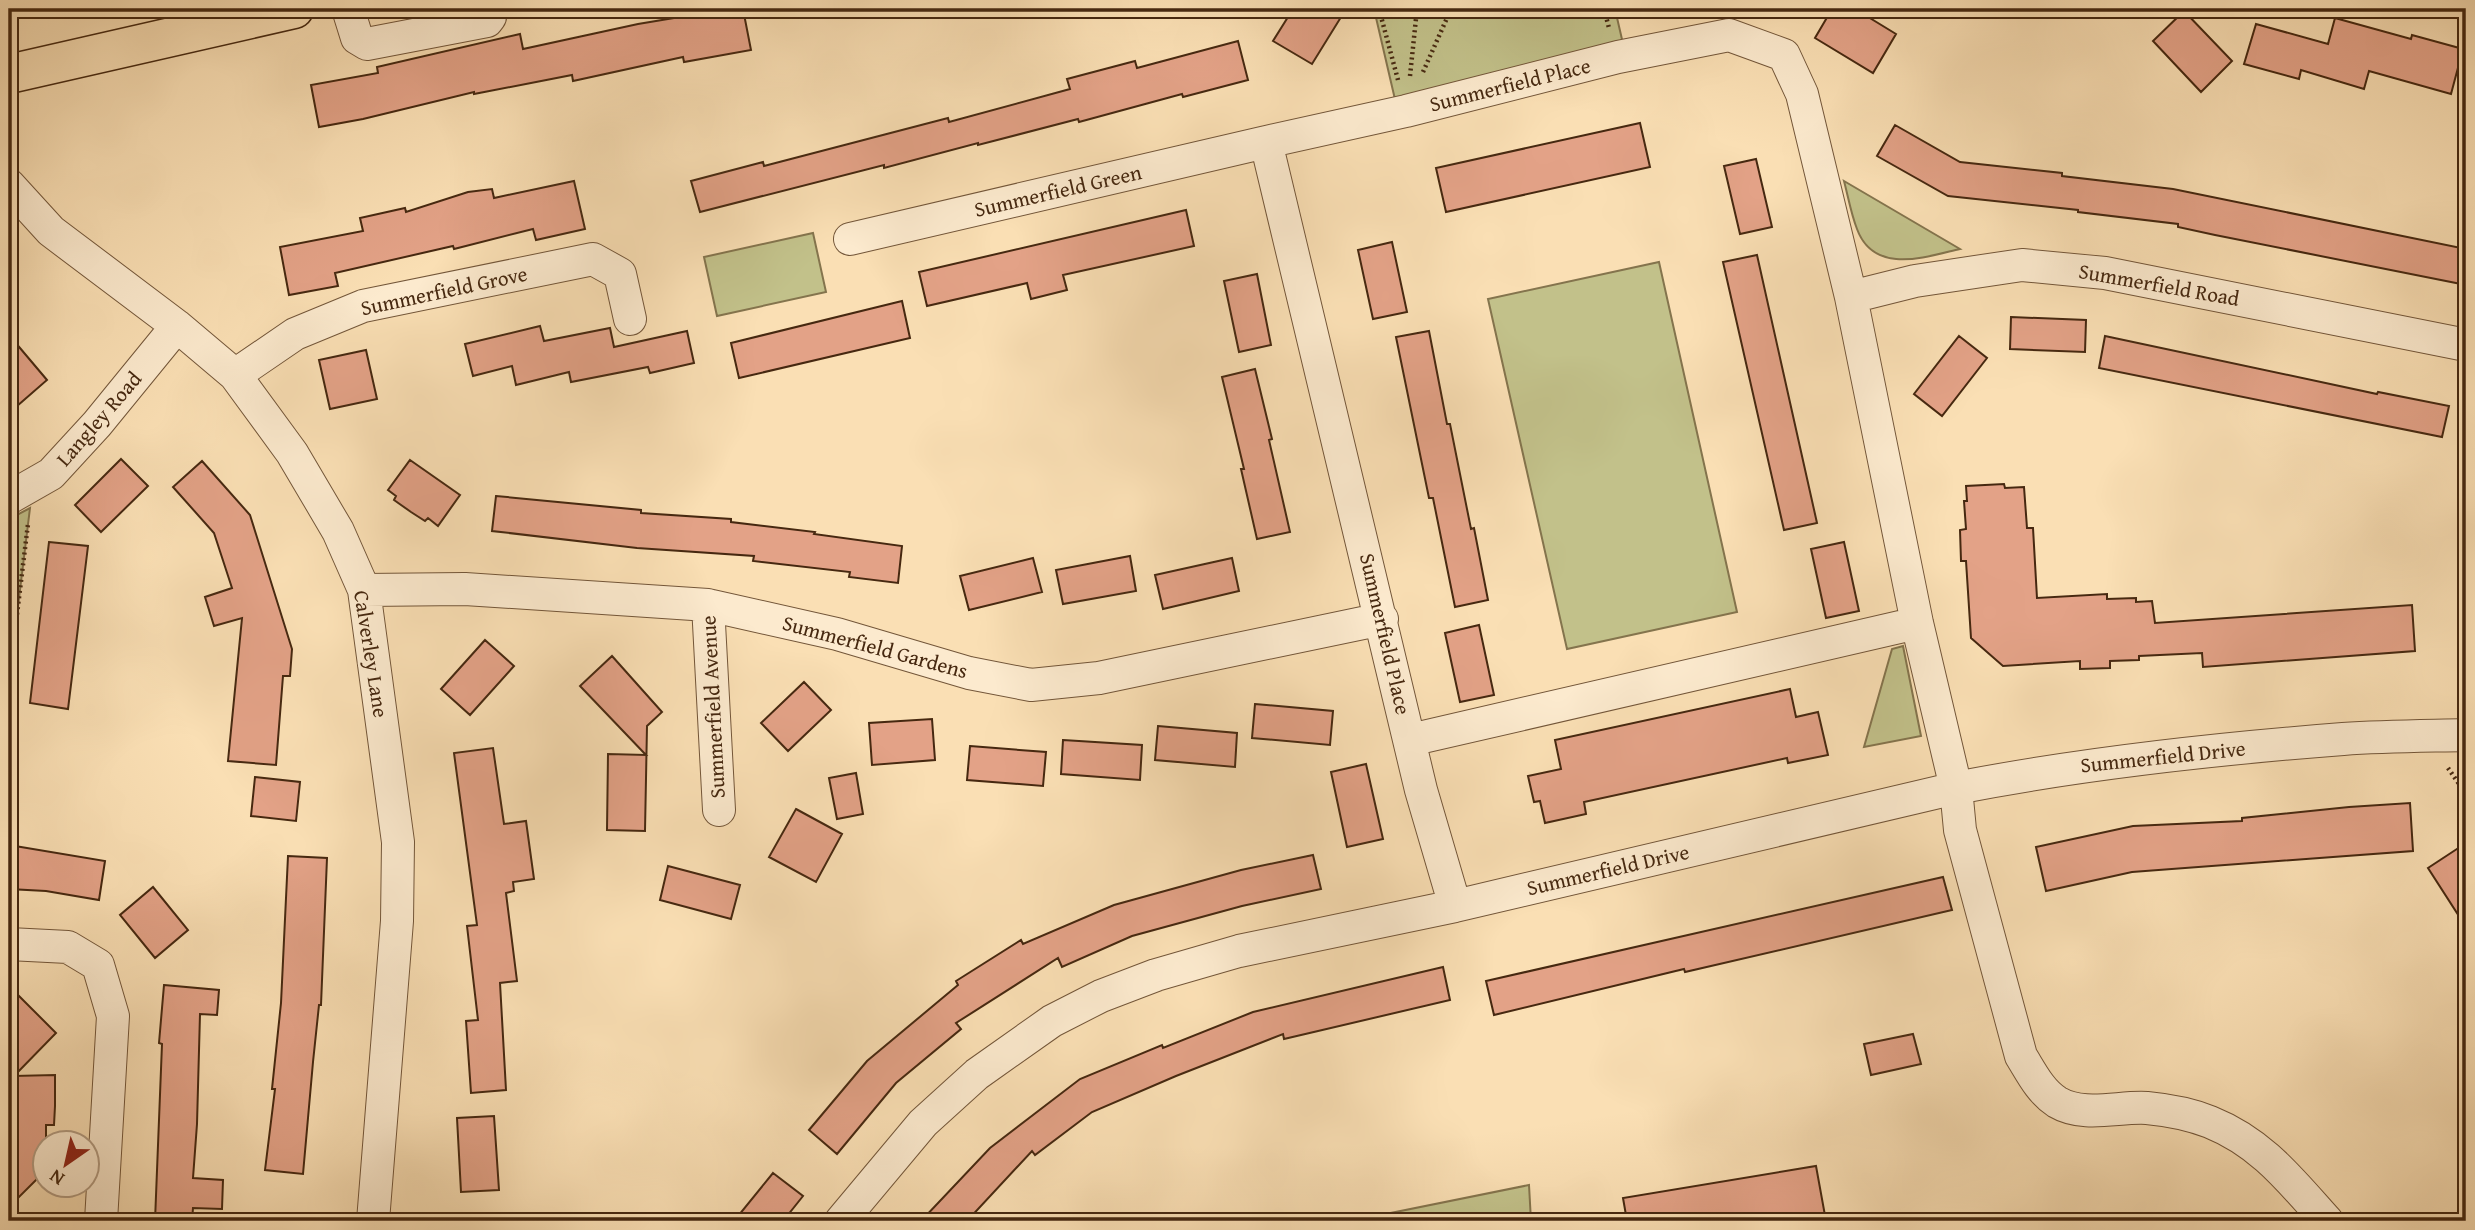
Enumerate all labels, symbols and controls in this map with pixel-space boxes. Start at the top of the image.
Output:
street label: Summerfield Place [1426,49,1594,120]
street label: Summerfield Green [971,156,1145,225]
street label: Summerfield Road [2076,255,2243,314]
street label: Summerfield Grove [358,258,530,323]
street label: Langley Road [48,364,149,473]
street label: Summerfield Place [1352,550,1419,718]
street label: Calverley Lane [346,588,397,720]
street label: Summerfield Gardens [779,607,971,686]
street label: Summerfield Avenue [692,615,733,799]
street label: Summerfield Drive [2079,732,2247,781]
street label: Summerfield Drive [1524,836,1692,903]
north arrow [32,1128,102,1198]
text: N [43,1163,70,1193]

